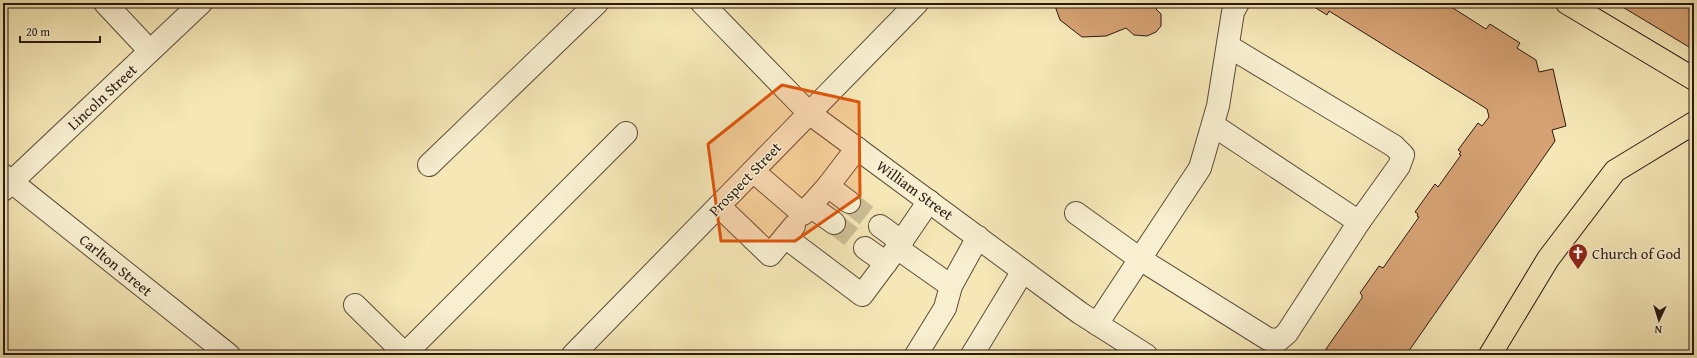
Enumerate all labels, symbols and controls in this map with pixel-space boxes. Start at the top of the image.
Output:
scale bar [20,18,100,44]
text: 20 m [26,23,50,40]
street label: Lincoln Street [63,59,142,135]
street label: Prospect Street [704,137,786,221]
street label: William Street [872,155,958,225]
street label: Carlton Street [75,229,157,301]
church icon: Church of God [1567,242,1589,270]
place label: Church of God [1592,243,1681,264]
north arrow [1639,300,1679,340]
text: N [1653,322,1663,338]

